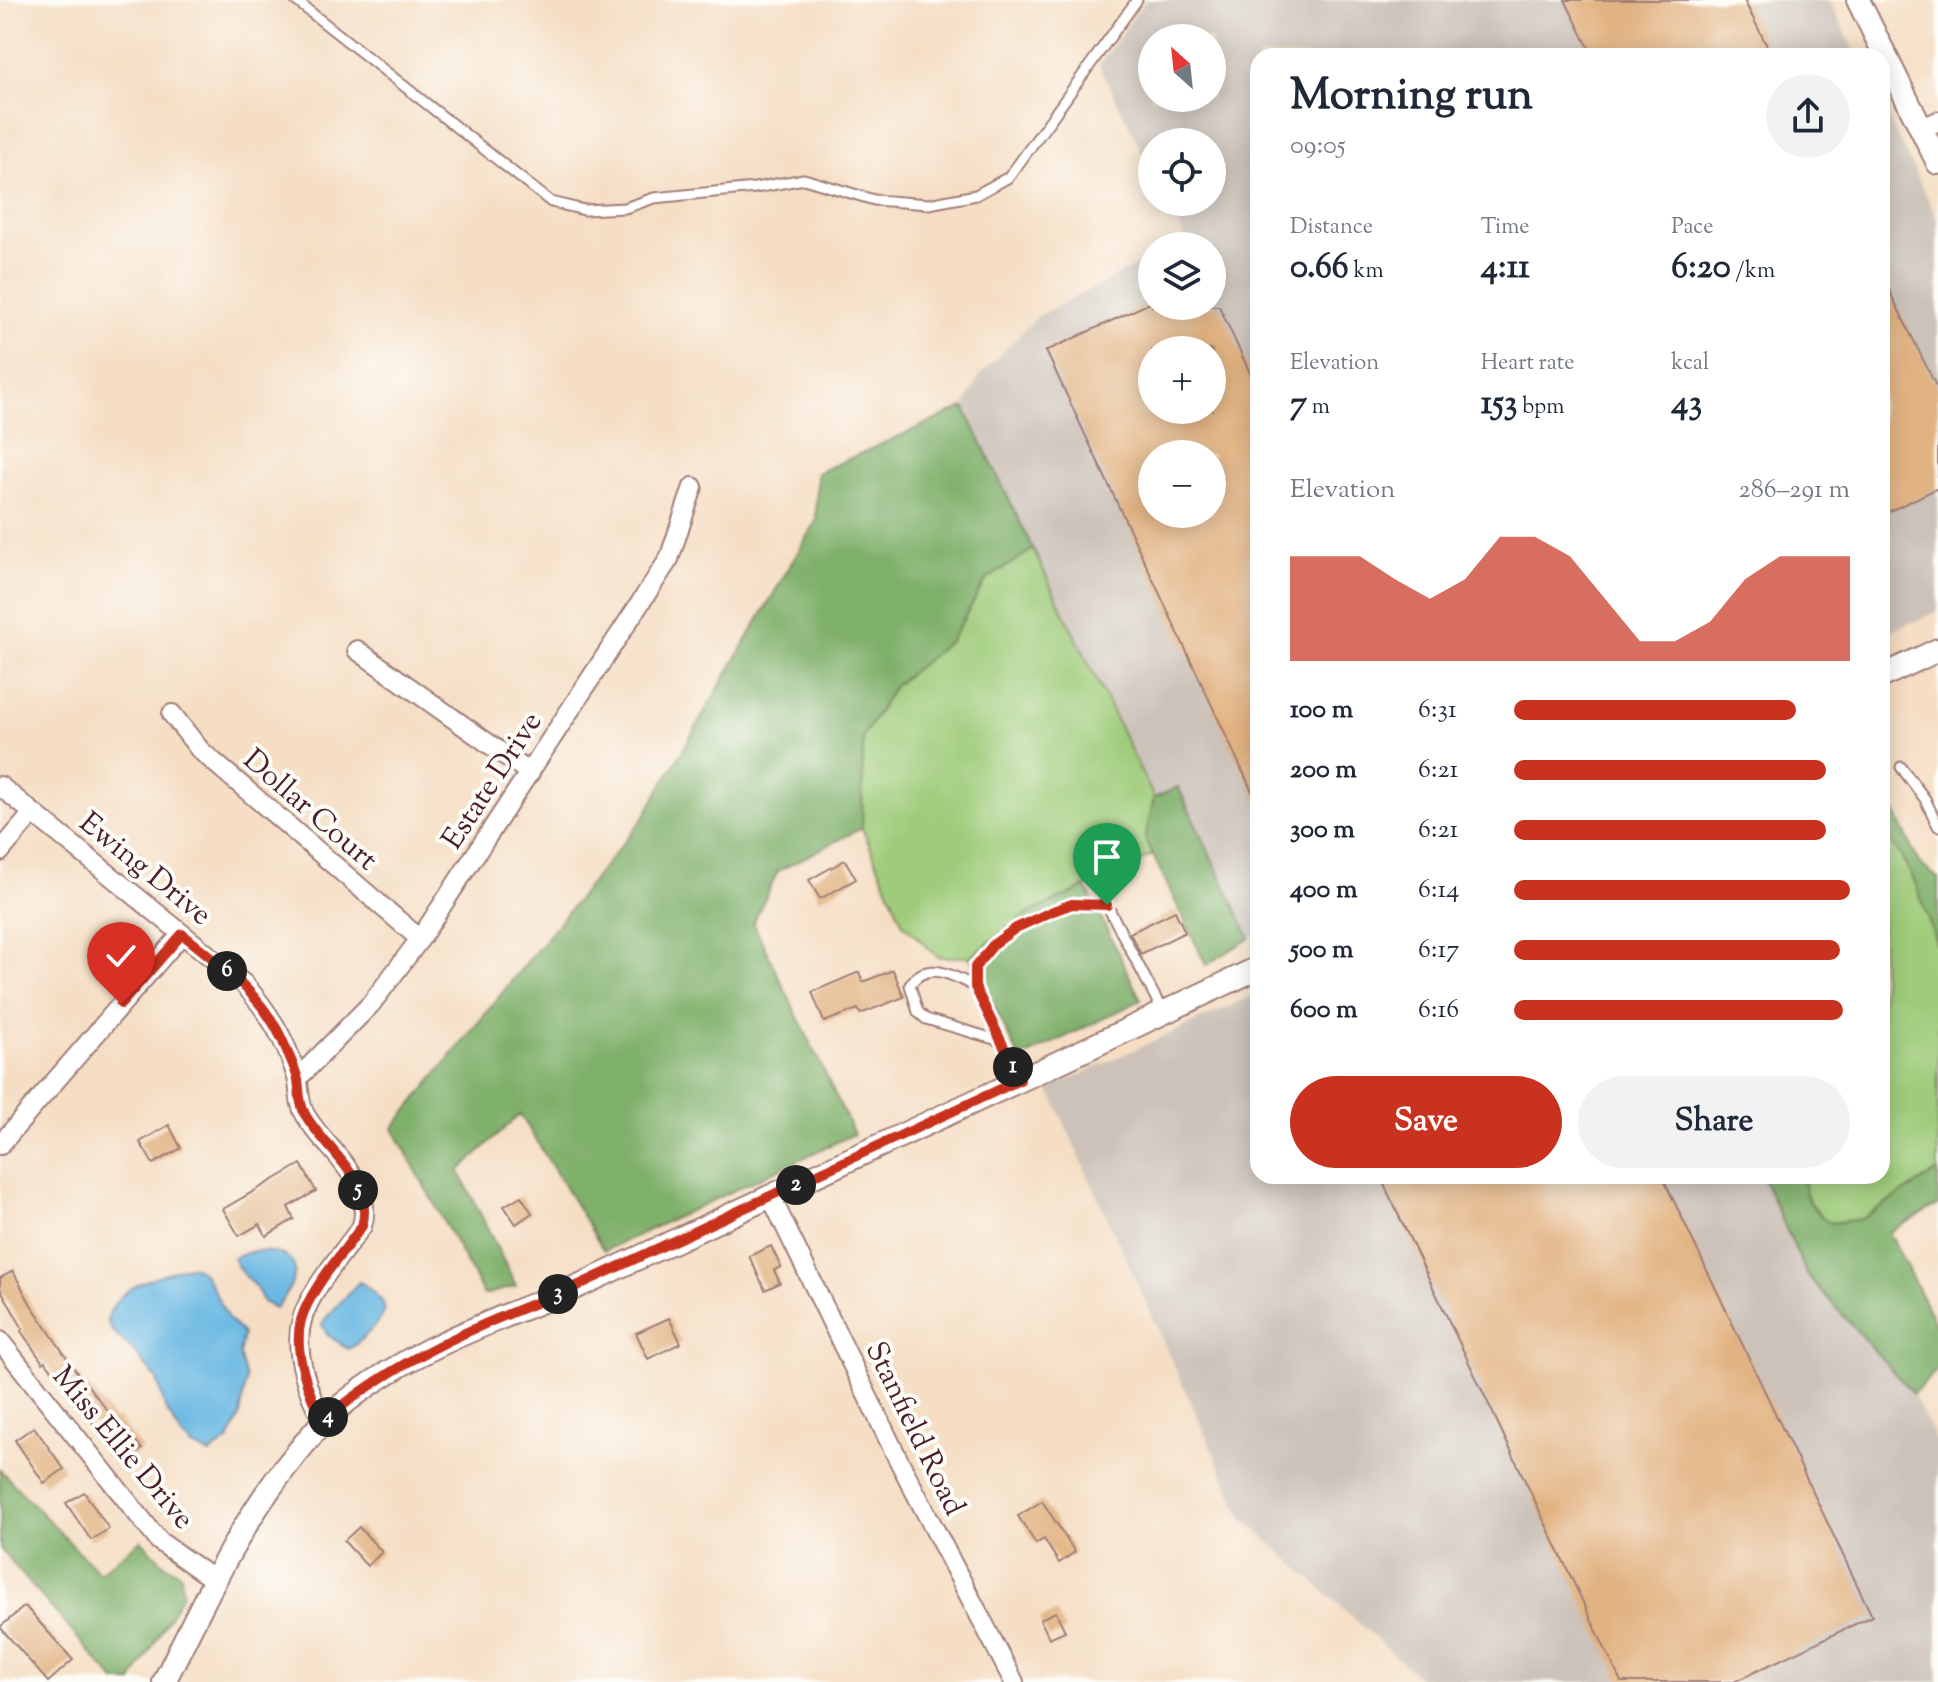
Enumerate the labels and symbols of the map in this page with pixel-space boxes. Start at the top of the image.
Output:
north arrow [1138,24,1226,112]
street label: Estate Drive [432,704,554,859]
street label: Dollar Court [232,740,386,882]
street label: Ewing Drive [69,803,220,937]
pin [1073,823,1141,905]
pin [87,922,155,1004]
pin: 6 [207,951,247,991]
pin: 1 [993,1047,1033,1087]
pin: 2 [776,1165,816,1205]
pin: 5 [338,1170,378,1210]
pin: 3 [538,1274,578,1314]
street label: Stanfield Road [853,1335,974,1523]
street label: Miss Ellie Drive [41,1357,203,1540]
pin: 4 [308,1397,348,1437]

